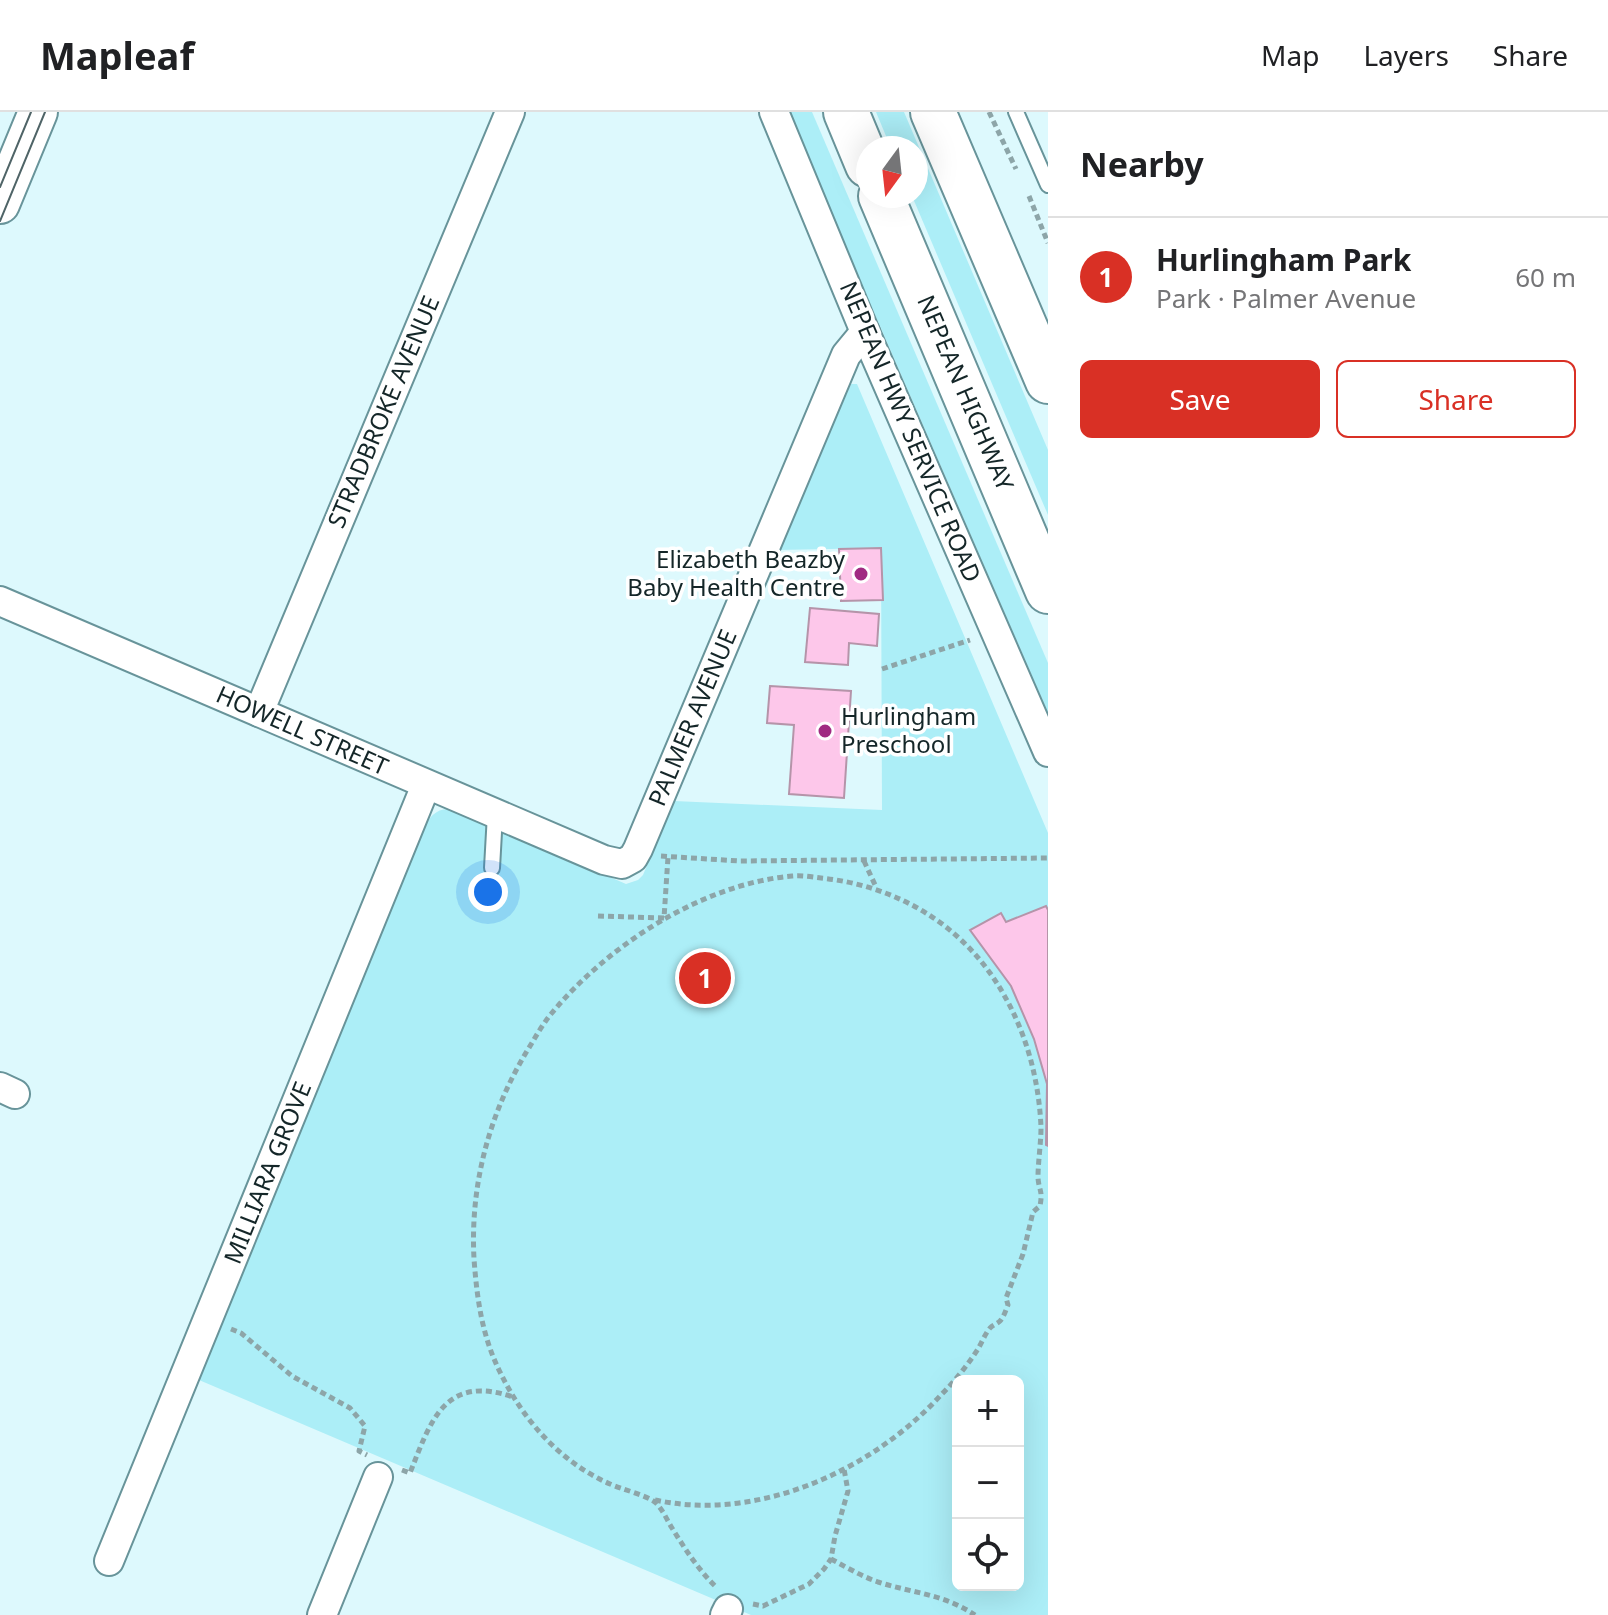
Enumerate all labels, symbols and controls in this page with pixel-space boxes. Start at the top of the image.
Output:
text: Mapleaf [40,29,194,81]
text: Map [1261,36,1319,74]
text: Layers [1363,36,1449,74]
text: Share [1493,36,1568,74]
north arrow [856,136,928,208]
text: Nearby [1080,141,1204,187]
text: Hurlingham Park [1156,239,1411,280]
text: 1 [1099,259,1113,295]
text: 60 m [1515,259,1576,295]
street label: NEPEAN HWY SERVICE ROAD [833,276,990,587]
text: Park · Palmer Avenue [1156,280,1416,316]
street label: STRADBROKE AVENUE [319,290,447,533]
street label: NEPEAN HIGHWAY [910,290,1023,496]
button: Save [1080,360,1320,438]
button: Share [1336,360,1576,438]
place label: Elizabeth Beazby Baby Health Centre [627,542,846,603]
marker: Elizabeth Beazby Baby Health Centre [852,565,870,583]
street label: PALMER AVENUE [640,624,744,811]
street label: HOWELL STREET [211,677,394,783]
place label: Hurlingham Preschool [841,699,976,760]
marker: Hurlingham Preschool [816,722,834,740]
your location [468,872,508,912]
pin: 1 [679,948,731,1008]
street label: MILLIARA GROVE [215,1076,318,1268]
map controls [952,1375,1024,1591]
button: + [952,1375,1024,1447]
button: − [952,1447,1024,1519]
button: locate [952,1519,1024,1591]

